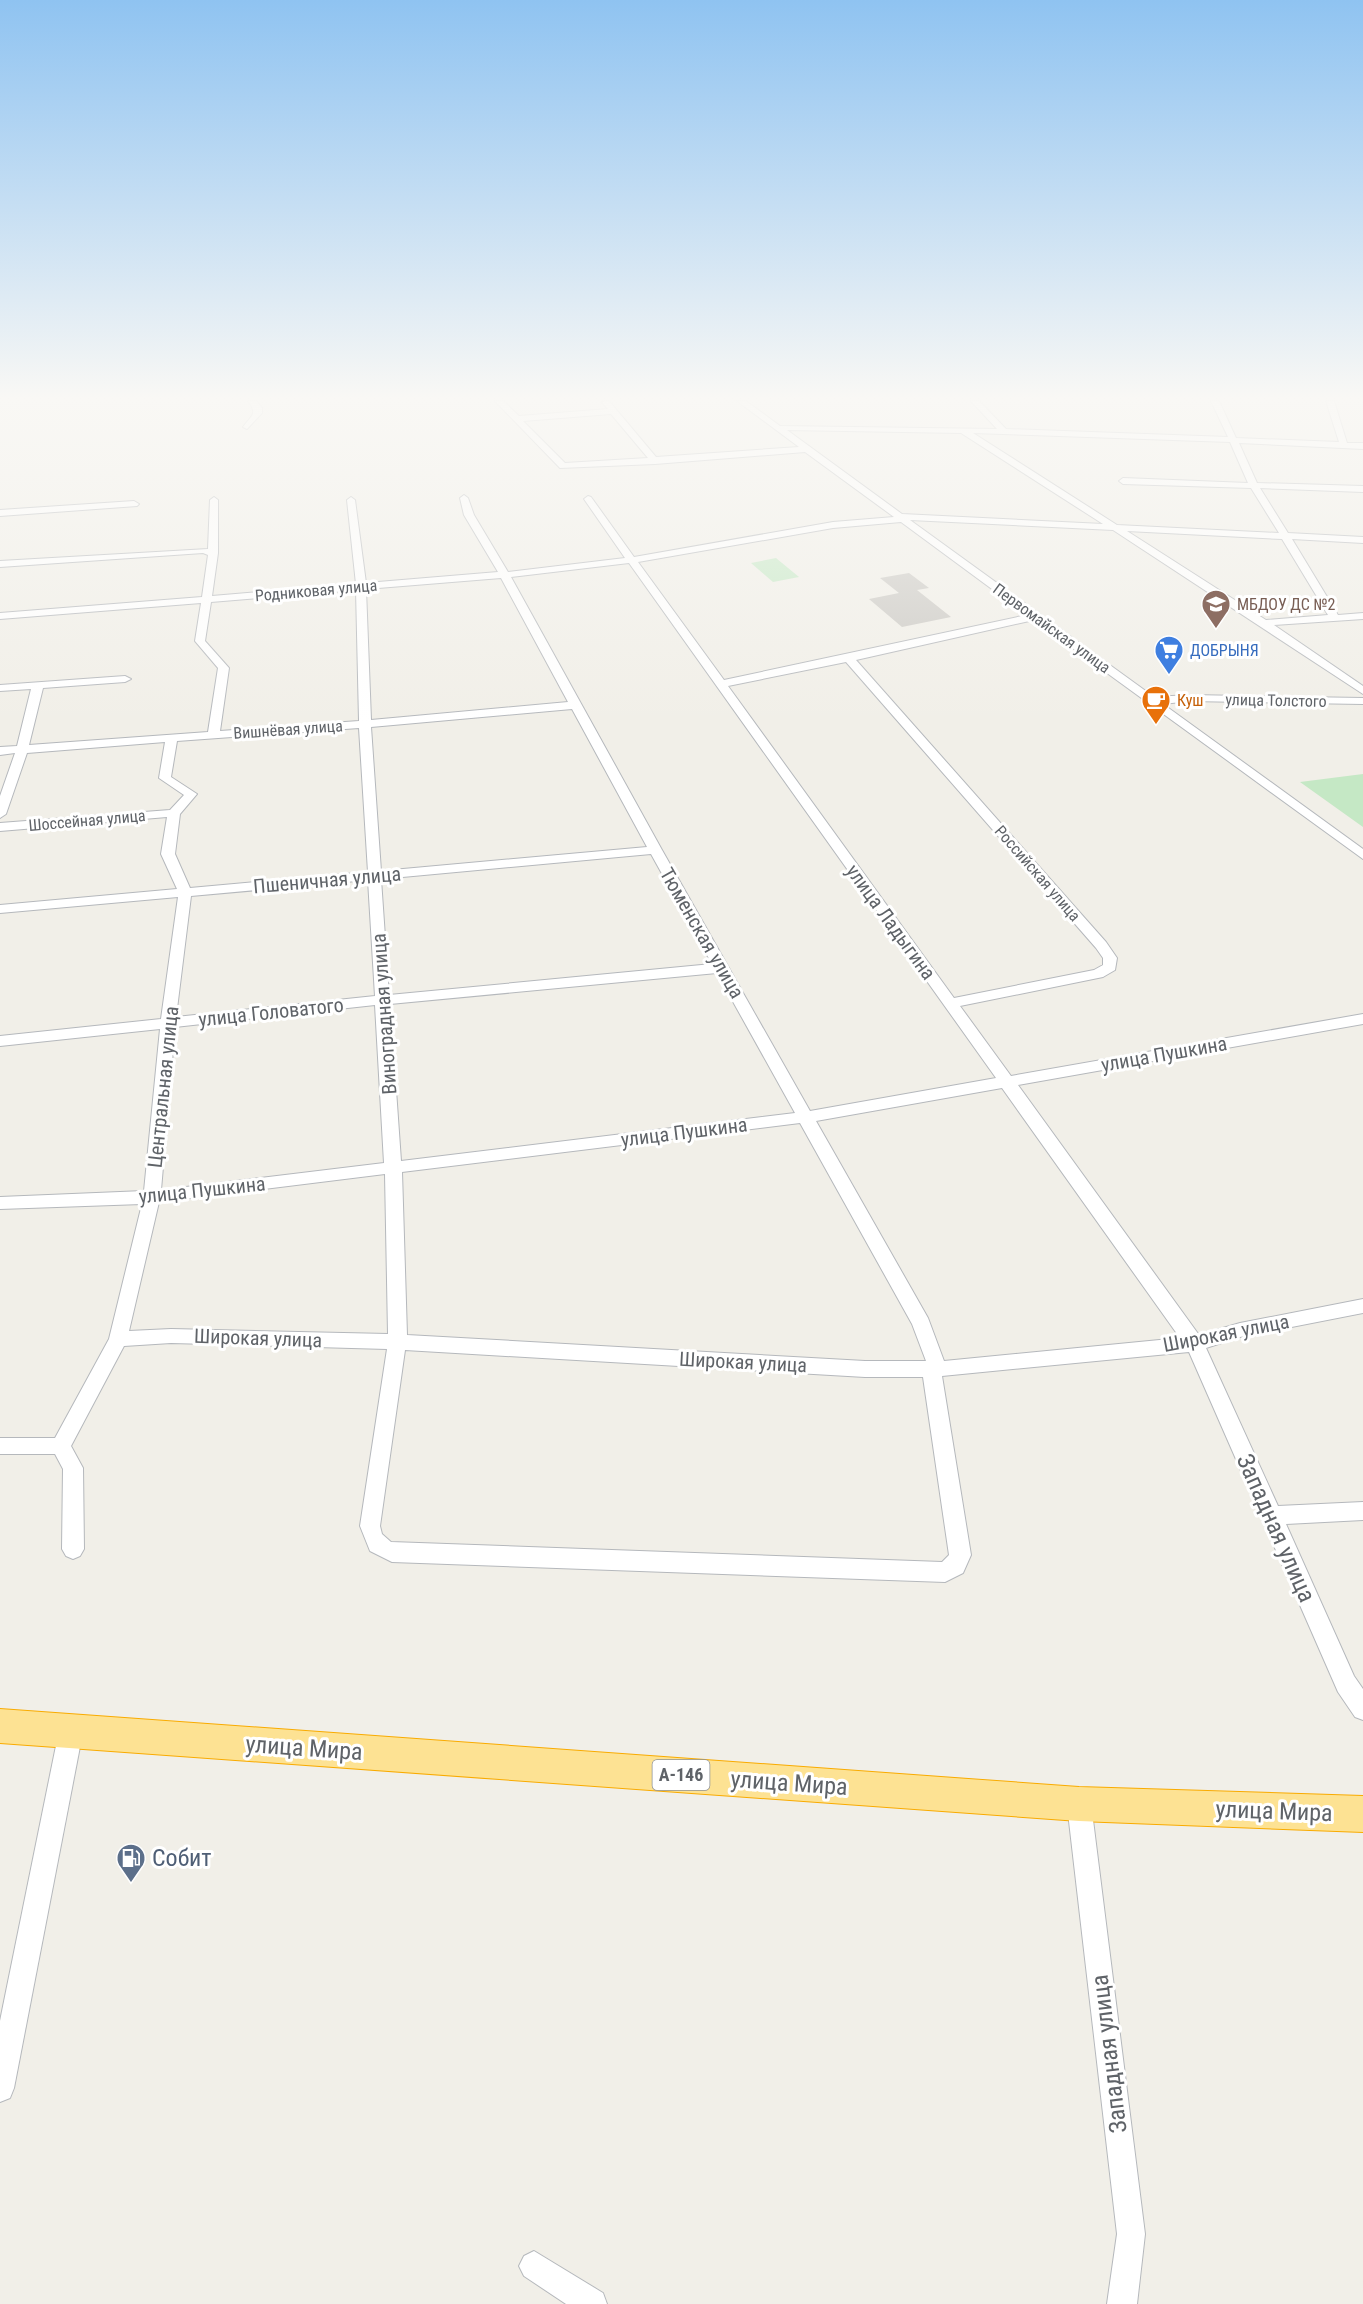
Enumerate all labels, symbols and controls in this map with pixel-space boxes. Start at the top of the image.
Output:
street label: Родниковая улица [254,576,378,605]
street label: Первомайская улица [989,579,1114,677]
school or university icon: МБДОУ ДС №2 [1200,588,1232,630]
place label: МБДОУ ДС №2 [1237,595,1336,614]
supermarket icon: ДОБРЫНЯ [1153,634,1185,676]
place label: ДОБРЫНЯ [1190,641,1259,660]
cafe icon: Куш [1140,684,1172,726]
street label: улица Толстого [1225,690,1327,711]
place label: Куш [1177,691,1204,710]
street label: Вишнёвая улица [233,716,343,743]
street label: Шоссейная улица [28,806,146,835]
street label: Российская улица [991,822,1084,925]
street label: улица Ладыгина [841,860,941,984]
street label: Пшеничная улица [252,862,402,898]
street label: Тюменская улица [655,863,749,1003]
street label: Виноградная улица [366,933,402,1095]
street label: улица Головатого [197,992,345,1032]
street label: Центральная улица [143,1005,183,1169]
street label: улица Пушкина [1099,1031,1229,1077]
street label: улица Пушкина [619,1112,749,1152]
street label: улица Пушкина [137,1171,267,1209]
street label: Широкая улица [1161,1309,1291,1357]
street label: Широкая улица [194,1324,322,1352]
street label: Широкая улица [678,1347,808,1377]
street label: Западная улица [1231,1450,1321,1606]
street label: улица Мира [245,1730,363,1766]
road number: А-146 [652,1760,710,1790]
street label: улица Мира [730,1765,848,1801]
street label: улица Мира [1215,1795,1333,1827]
fuel station icon: Собит [115,1842,147,1884]
place label: Собит [152,1844,212,1872]
street label: Западная улица [1085,1973,1133,2135]

